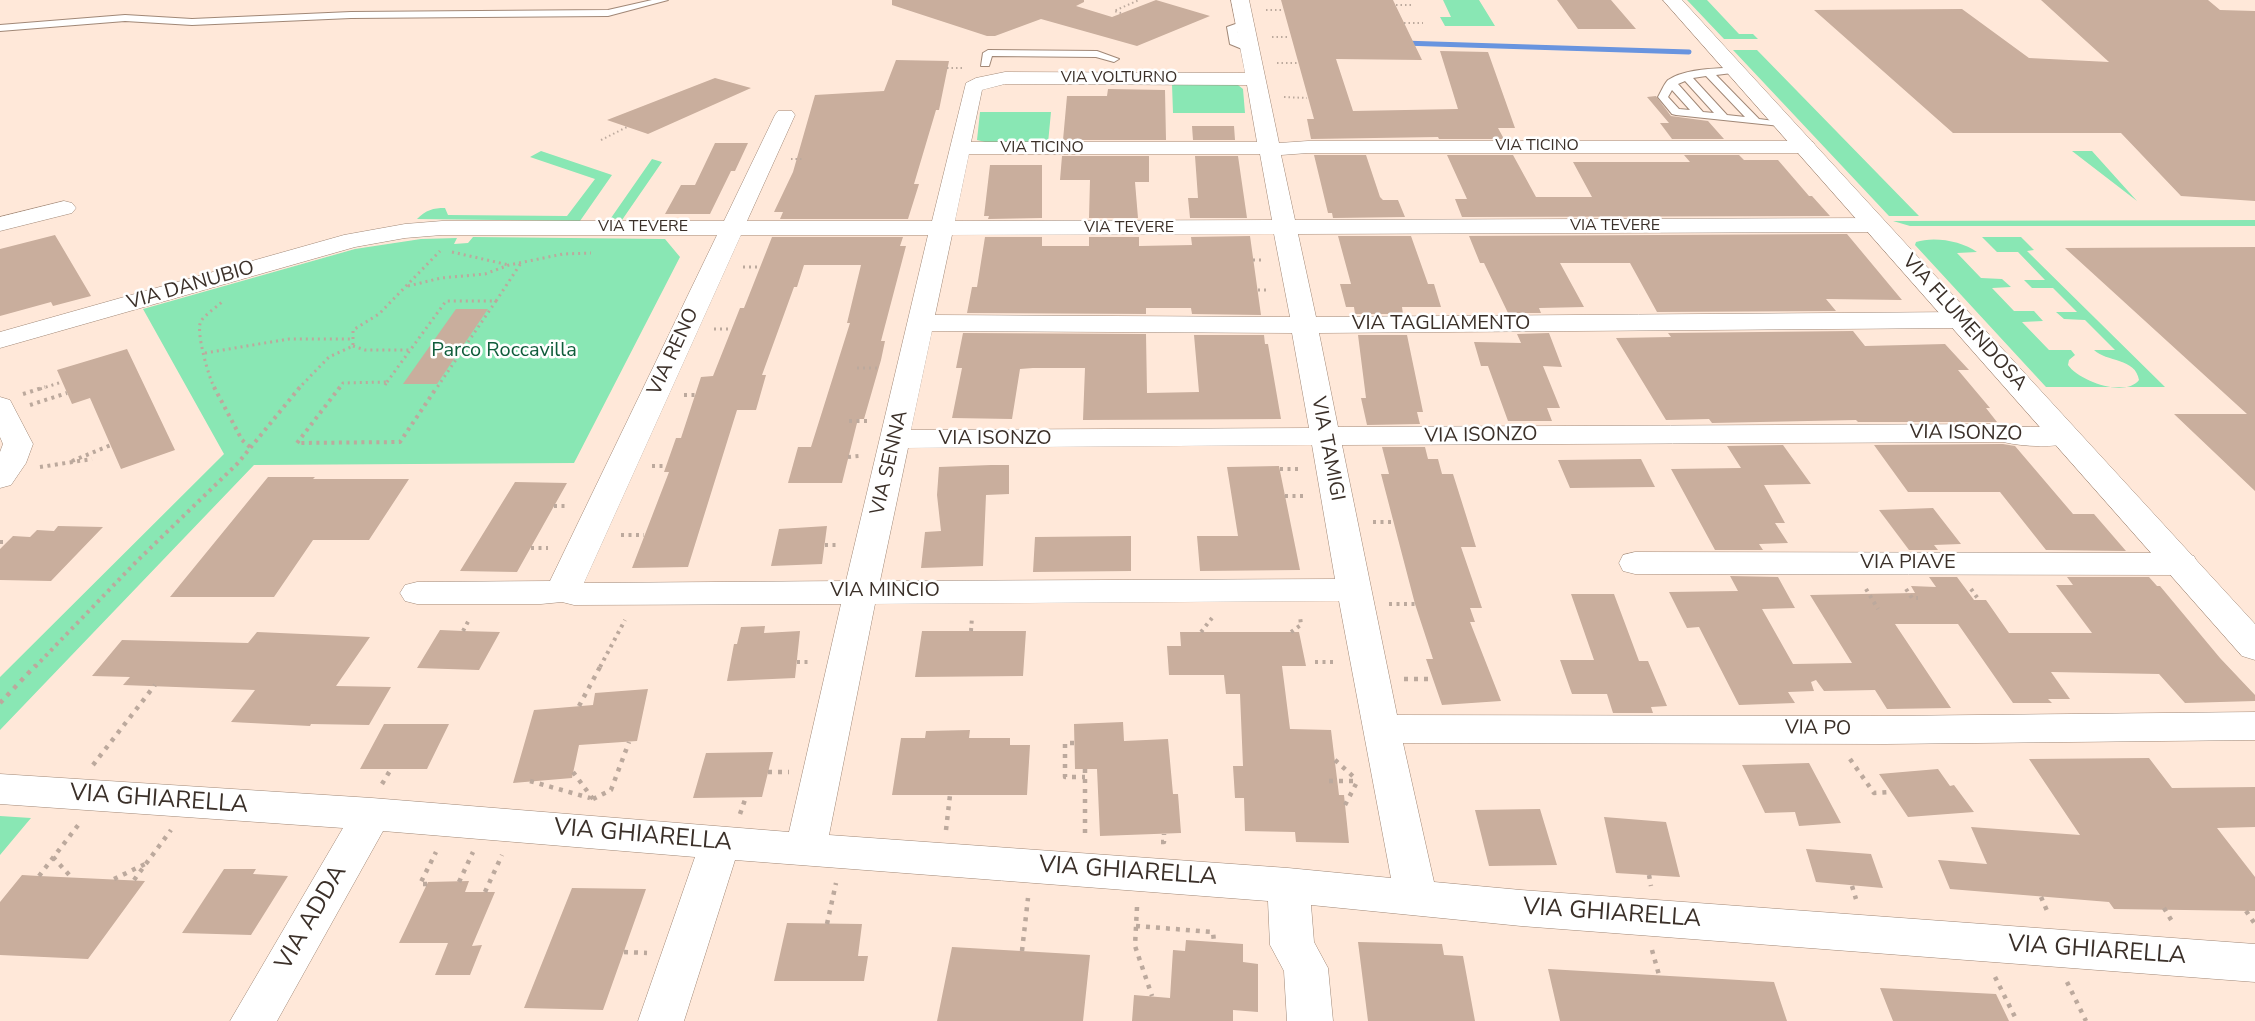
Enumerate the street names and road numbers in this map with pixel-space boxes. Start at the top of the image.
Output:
street label: VIA VOLTURNO [1061,68,1177,88]
street label: VIA TICINO [1495,136,1579,156]
street label: VIA TICINO [1000,138,1084,158]
street label: VIA TEVERE [1570,216,1660,236]
street label: VIA TEVERE [598,217,688,237]
street label: VIA TEVERE [1084,218,1174,238]
street label: VIA FLUMENDOSA [1897,250,2031,396]
street label: VIA DANUBIO [125,256,257,316]
street label: VIA RENO [643,304,705,400]
street label: VIA TAGLIAMENTO [1352,312,1530,336]
street label: VIA TAMIGI [1305,395,1349,503]
street label: VIA SENNA [866,408,914,518]
street label: VIA ISONZO [1909,421,2023,447]
street label: VIA ISONZO [1424,423,1538,449]
street label: VIA ISONZO [939,427,1051,451]
street label: VIA PIAVE [1860,551,1956,575]
street label: VIA MINCIO [830,579,940,603]
street label: VIA PO [1785,716,1851,742]
street label: VIA GHIARELLA [69,779,249,821]
street label: VIA GHIARELLA [553,814,733,858]
street label: VIA GHIARELLA [1038,851,1218,893]
street label: VIA ADDA [270,860,354,976]
street label: VIA GHIARELLA [1522,893,1702,935]
street label: VIA GHIARELLA [2007,930,2187,972]

